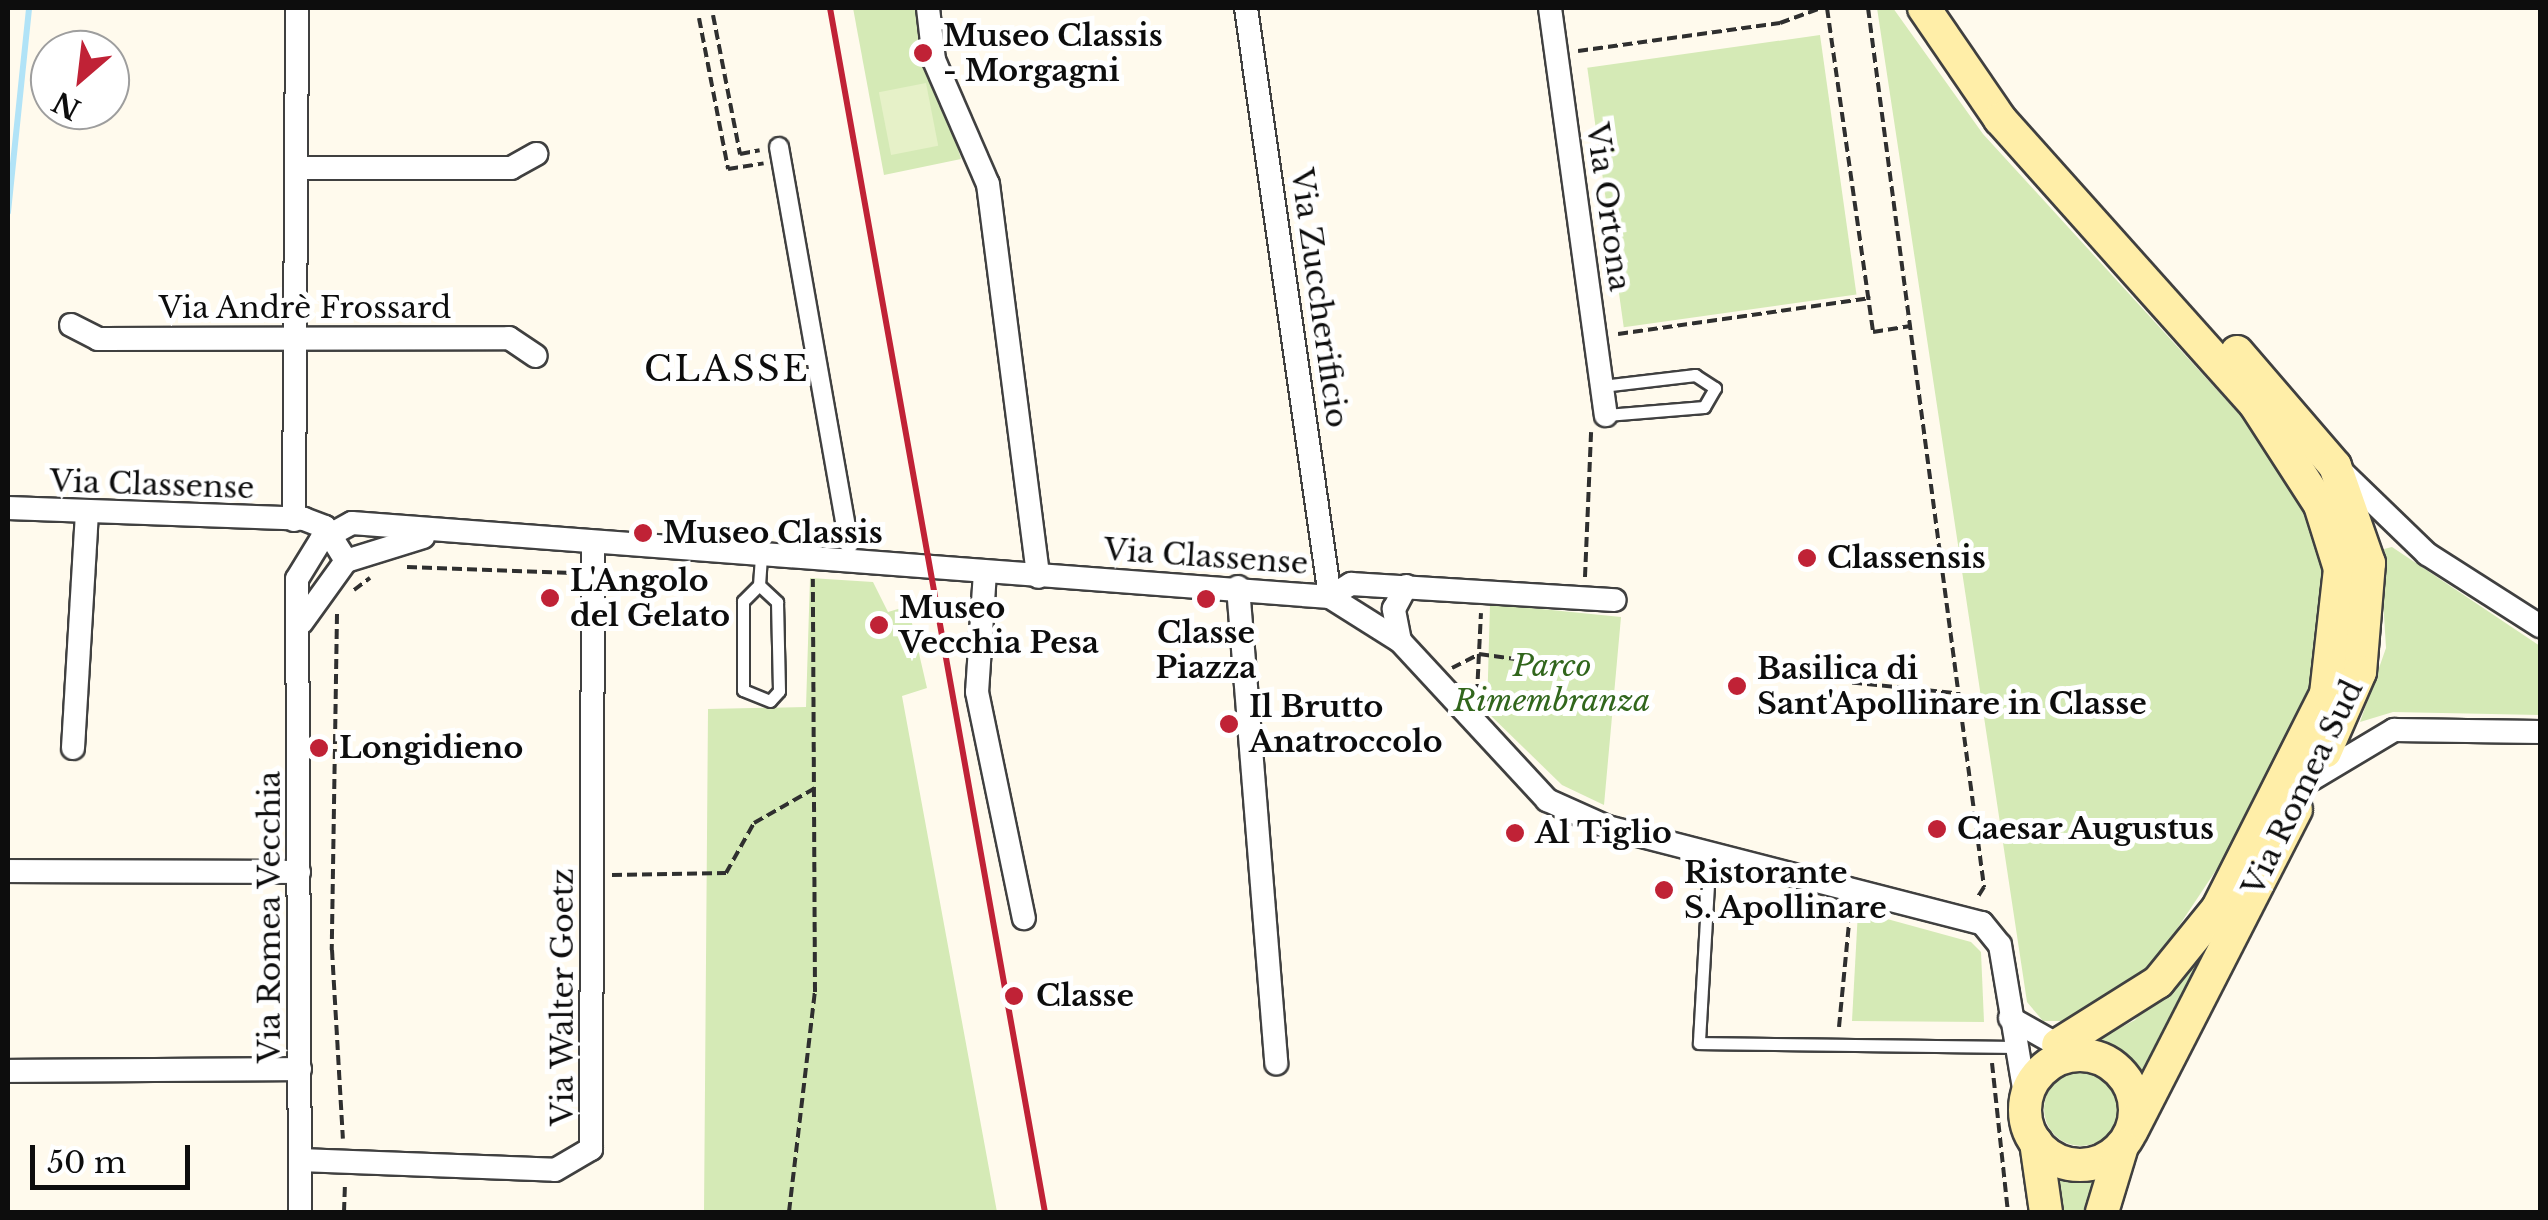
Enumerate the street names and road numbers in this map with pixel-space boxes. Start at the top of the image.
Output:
street label: Via Ortona [1578,120,1638,294]
street label: Via Zuccherificio [1283,166,1355,430]
street label: Via Andrè Frossard [158,290,452,326]
street label: Via Classense [49,463,255,507]
street label: Via Classense [1102,532,1310,582]
street label: Via Romea Sud [2235,674,2371,902]
street label: Via Romea Vecchia [252,770,288,1064]
street label: Via Walter Goetz [545,867,581,1127]

